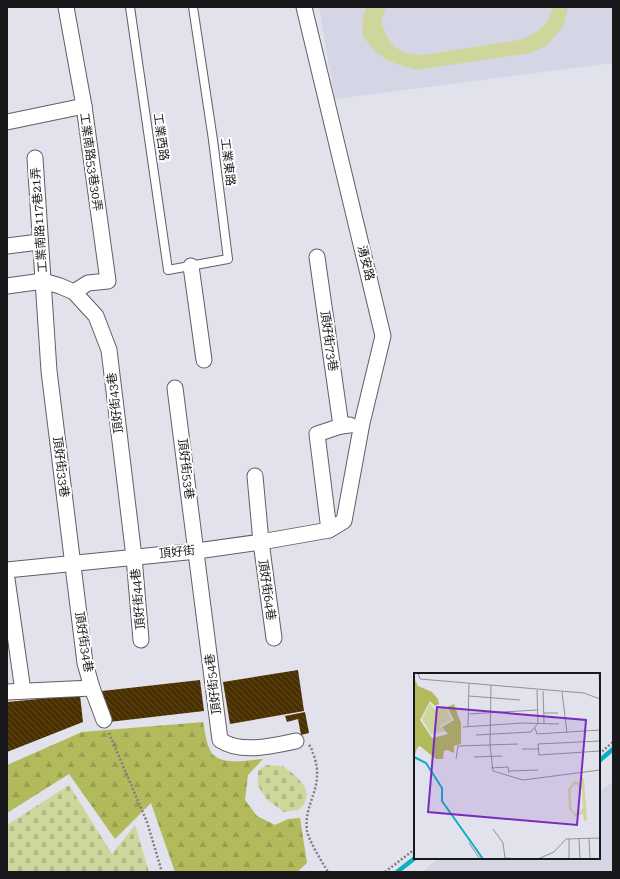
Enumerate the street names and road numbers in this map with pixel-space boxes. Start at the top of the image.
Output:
street label: 工業南路53巷30弄 [77,112,105,212]
street label: 工業西路 [151,112,171,162]
street label: 工業東路 [218,137,238,187]
street label: 工業南路117巷21弄 [28,167,50,273]
street label: 湧安路 [355,244,377,282]
street label: 頂好街73巷 [318,310,340,372]
street label: 頂好街43巷 [104,372,126,434]
street label: 頂好街33巷 [50,436,72,498]
street label: 頂好街53巷 [175,438,197,500]
street label: 頂好街 [158,543,196,561]
street label: 頂好街64巷 [256,559,278,621]
street label: 頂好街44巷 [128,568,148,630]
street label: 頂好街34巷 [72,611,96,673]
street label: 頂好街54巷 [202,653,224,715]

